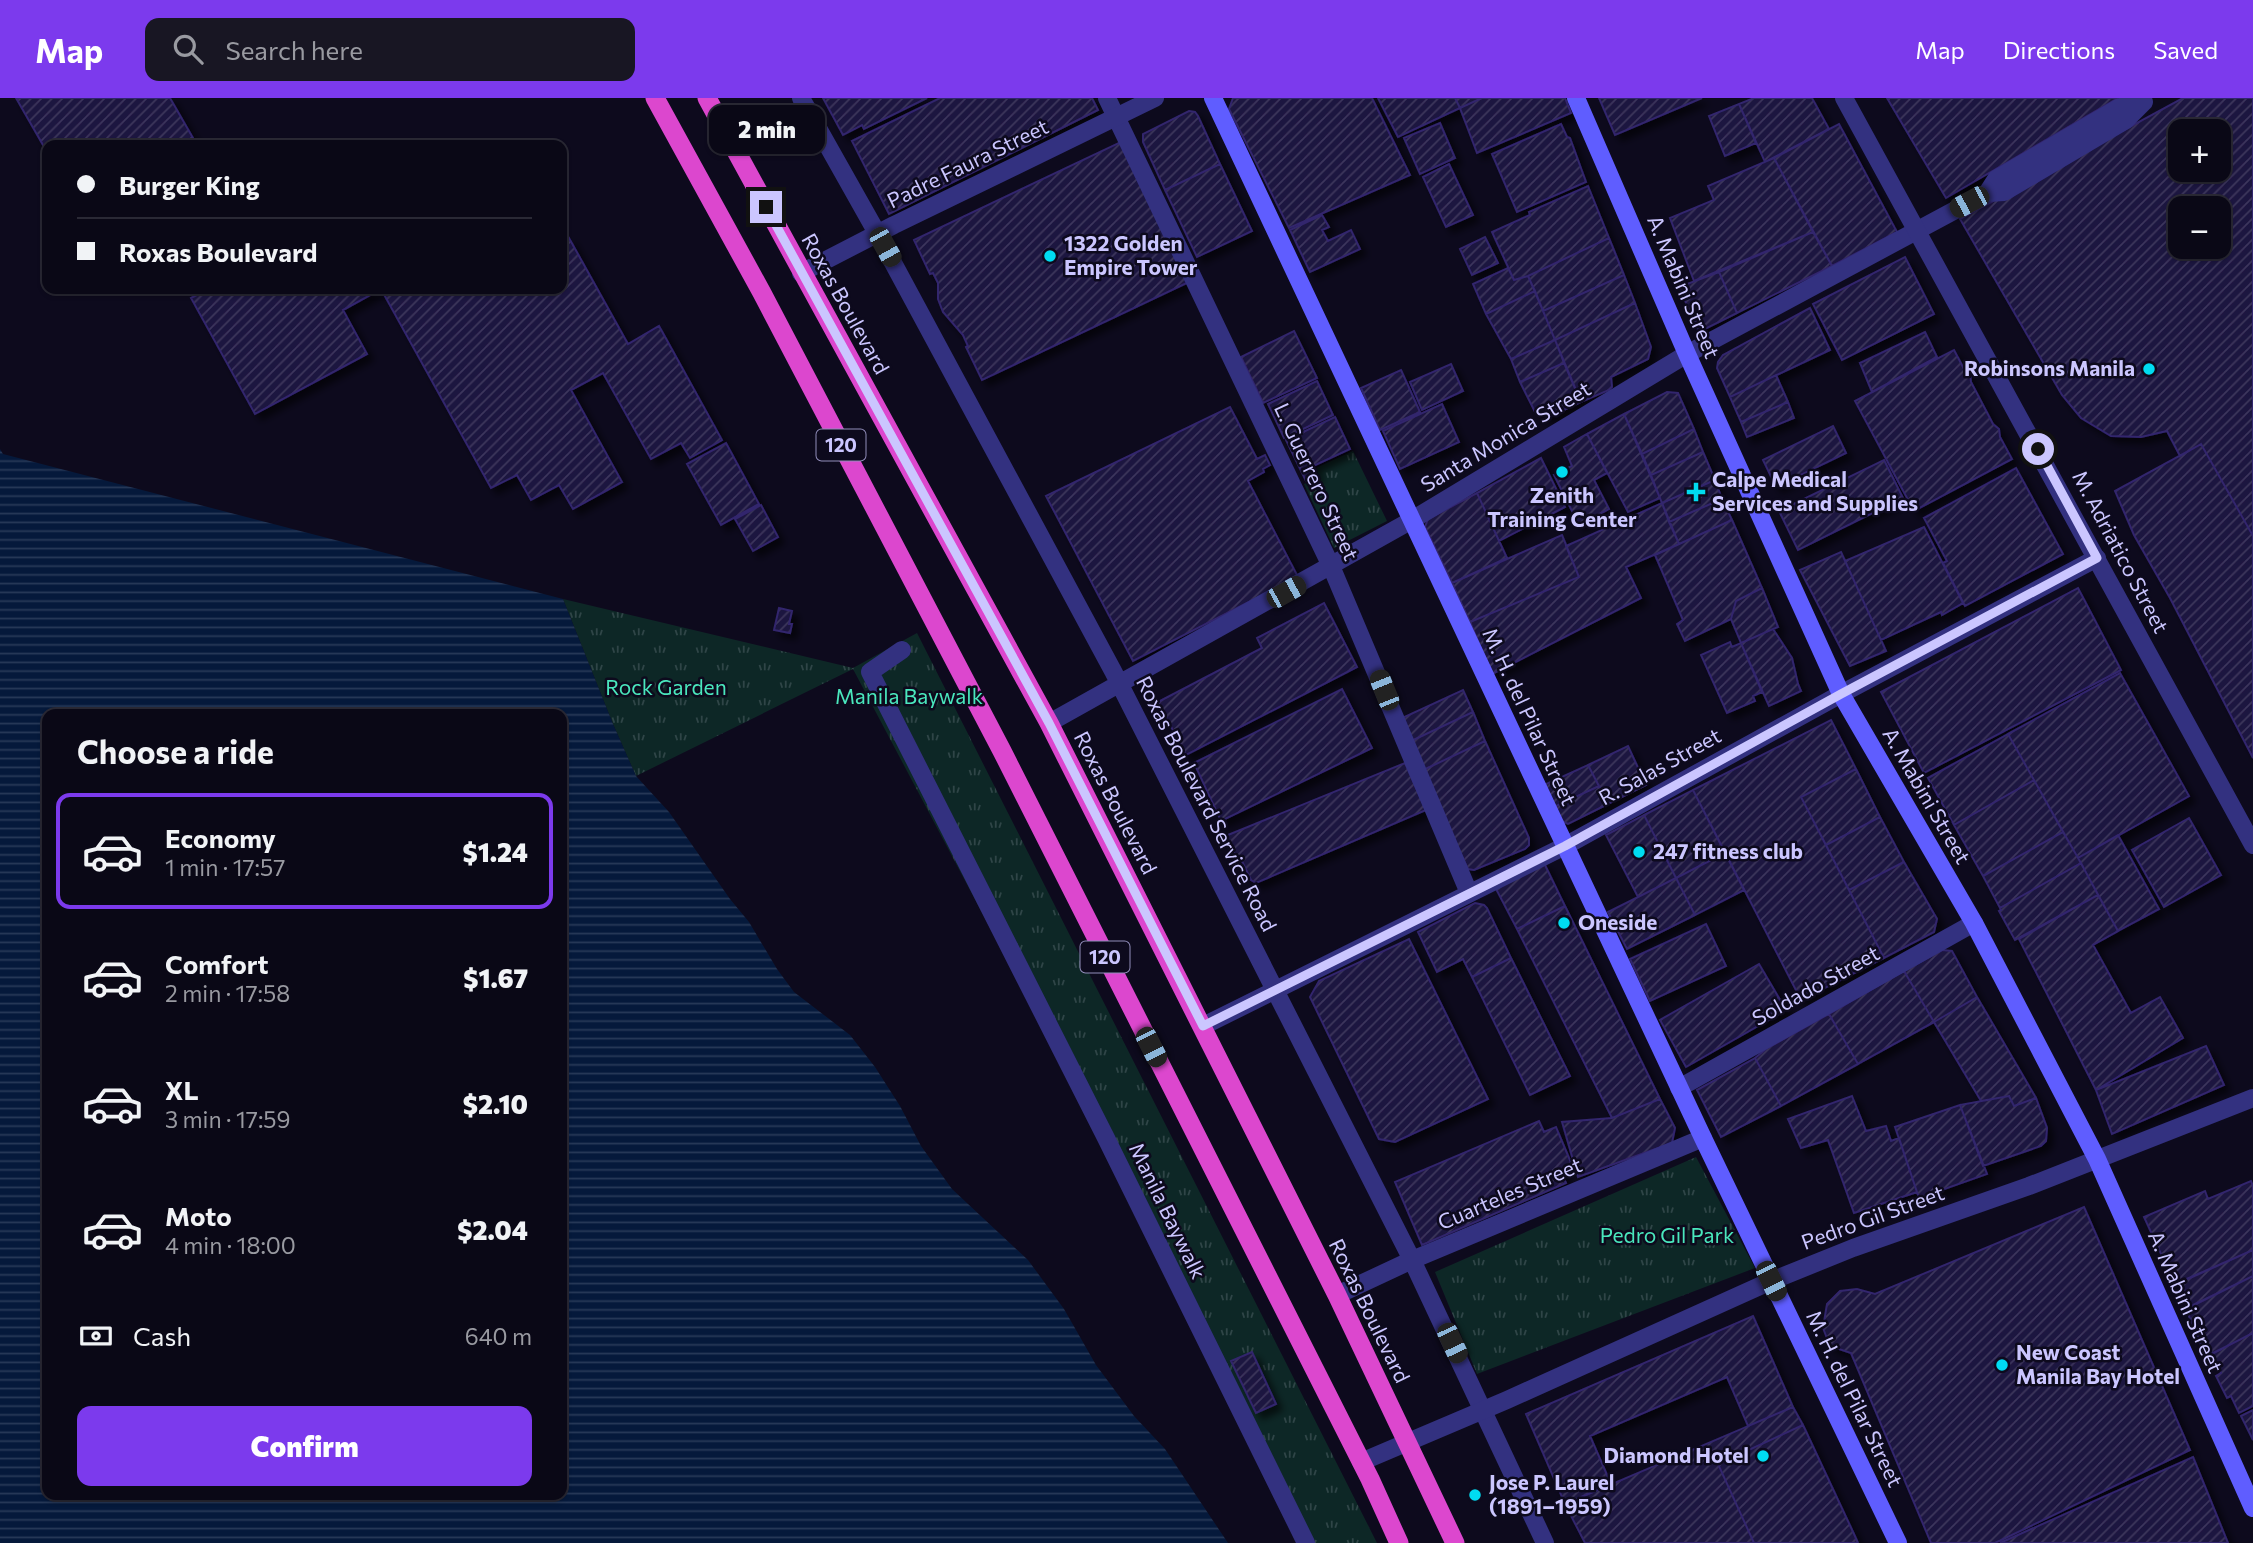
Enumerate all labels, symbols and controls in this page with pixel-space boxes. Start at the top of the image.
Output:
search box [145,18,635,81]
text: Map [35,29,103,70]
icon: search [169,30,207,68]
text: Search here [225,34,363,65]
text: Map [1915,35,1965,64]
text: Directions [2003,35,2115,64]
text: Saved [2153,35,2218,64]
callout: 2 min [708,105,824,154]
street label: Padre Faura Street [883,113,1052,213]
text: 2 min [738,115,796,143]
map controls [2168,119,2231,259]
button: + [2168,119,2231,182]
text: Burger King [119,169,260,200]
car [1946,183,1993,221]
route end [750,191,782,223]
button: − [2168,196,2231,259]
street label: A. Mabini Street [1643,211,1726,362]
car [866,224,905,270]
street label: Roxas Boulevard [797,229,895,378]
place label: 1322 Golden Empire Tower [1064,230,1198,279]
text: Roxas Boulevard [119,236,318,267]
marker: 1322 Golden Empire Tower [1042,248,1058,264]
place label: Robinsons Manila [1964,355,2135,380]
marker: Robinsons Manila [2141,361,2157,377]
street label: Santa Monica Street [1416,375,1595,496]
street label: L. Guerrero Street [1270,399,1365,564]
road number: 120 [816,430,866,460]
route start [2022,433,2054,465]
marker: Zenith Training Center [1554,464,1570,480]
place label: Calpe Medical Services and Supplies [1712,466,1918,515]
street label: M. Adriatico Street [2068,466,2175,637]
place label: Zenith Training Center [1487,482,1637,531]
marker: Calpe Medical Services and Supplies [1686,482,1706,502]
car [1263,573,1310,611]
street label: M. H. del Pilar Street [1478,624,1582,809]
car [1367,667,1402,713]
street label: Roxas Boulevard Service Road [1132,671,1283,935]
park label: Rock Garden [605,674,727,699]
park label: Manila Baywalk [835,683,983,708]
street label: R. Salas Street [1594,722,1725,809]
street label: A. Mabini Street [1878,723,1976,868]
street label: Roxas Boulevard [1070,727,1163,878]
text: Choose a ride [77,731,274,771]
icon: car [81,820,144,883]
text: Economy [165,822,276,853]
text: $1.24 [463,836,528,867]
place label: 247 fitness club [1653,838,1803,863]
marker: 247 fitness club [1631,844,1647,860]
text: 1 min · 17:57 [165,853,285,881]
place label: Oneside [1578,909,1657,934]
marker: Oneside [1556,915,1572,931]
street label: Soldado Street [1747,939,1883,1030]
road number: 120 [1080,942,1130,972]
icon: car [81,946,144,1009]
text: Comfort [165,948,268,979]
text: $1.67 [463,962,528,993]
text: 2 min · 17:58 [165,979,290,1007]
car [1133,1024,1170,1070]
icon: car [81,1072,144,1135]
text: XL [165,1074,199,1105]
text: $2.10 [463,1088,528,1119]
text: 3 min · 17:59 [165,1105,291,1133]
street label: Manila Baywalk [1125,1138,1212,1282]
street label: Cuarteles Street [1433,1151,1585,1234]
street label: Pedro Gil Street [1798,1179,1947,1254]
icon: car [81,1198,144,1261]
text: Moto [165,1200,232,1231]
text: $2.04 [457,1214,528,1245]
park label: Pedro Gil Park [1600,1222,1734,1247]
street label: A. Mabini Street [2144,1226,2229,1376]
text: 4 min · 18:00 [165,1231,296,1259]
street label: Roxas Boulevard [1325,1234,1416,1386]
car [1753,1258,1790,1304]
street label: M. H. del Pilar Street [1802,1306,1909,1491]
icon: cash [77,1317,115,1355]
text: Cash [133,1320,191,1351]
car [1434,1320,1471,1366]
text: 640 m [465,1322,532,1350]
place label: New Coast Manila Bay Hotel [2016,1339,2180,1388]
marker: New Coast Manila Bay Hotel [1994,1357,2010,1373]
button: Confirm [77,1406,532,1486]
place label: Diamond Hotel [1604,1442,1749,1467]
marker: Diamond Hotel [1755,1448,1771,1464]
place label: Jose P. Laurel (1891–1959) [1489,1469,1615,1518]
marker: Jose P. Laurel (1891–1959) [1467,1487,1483,1503]

